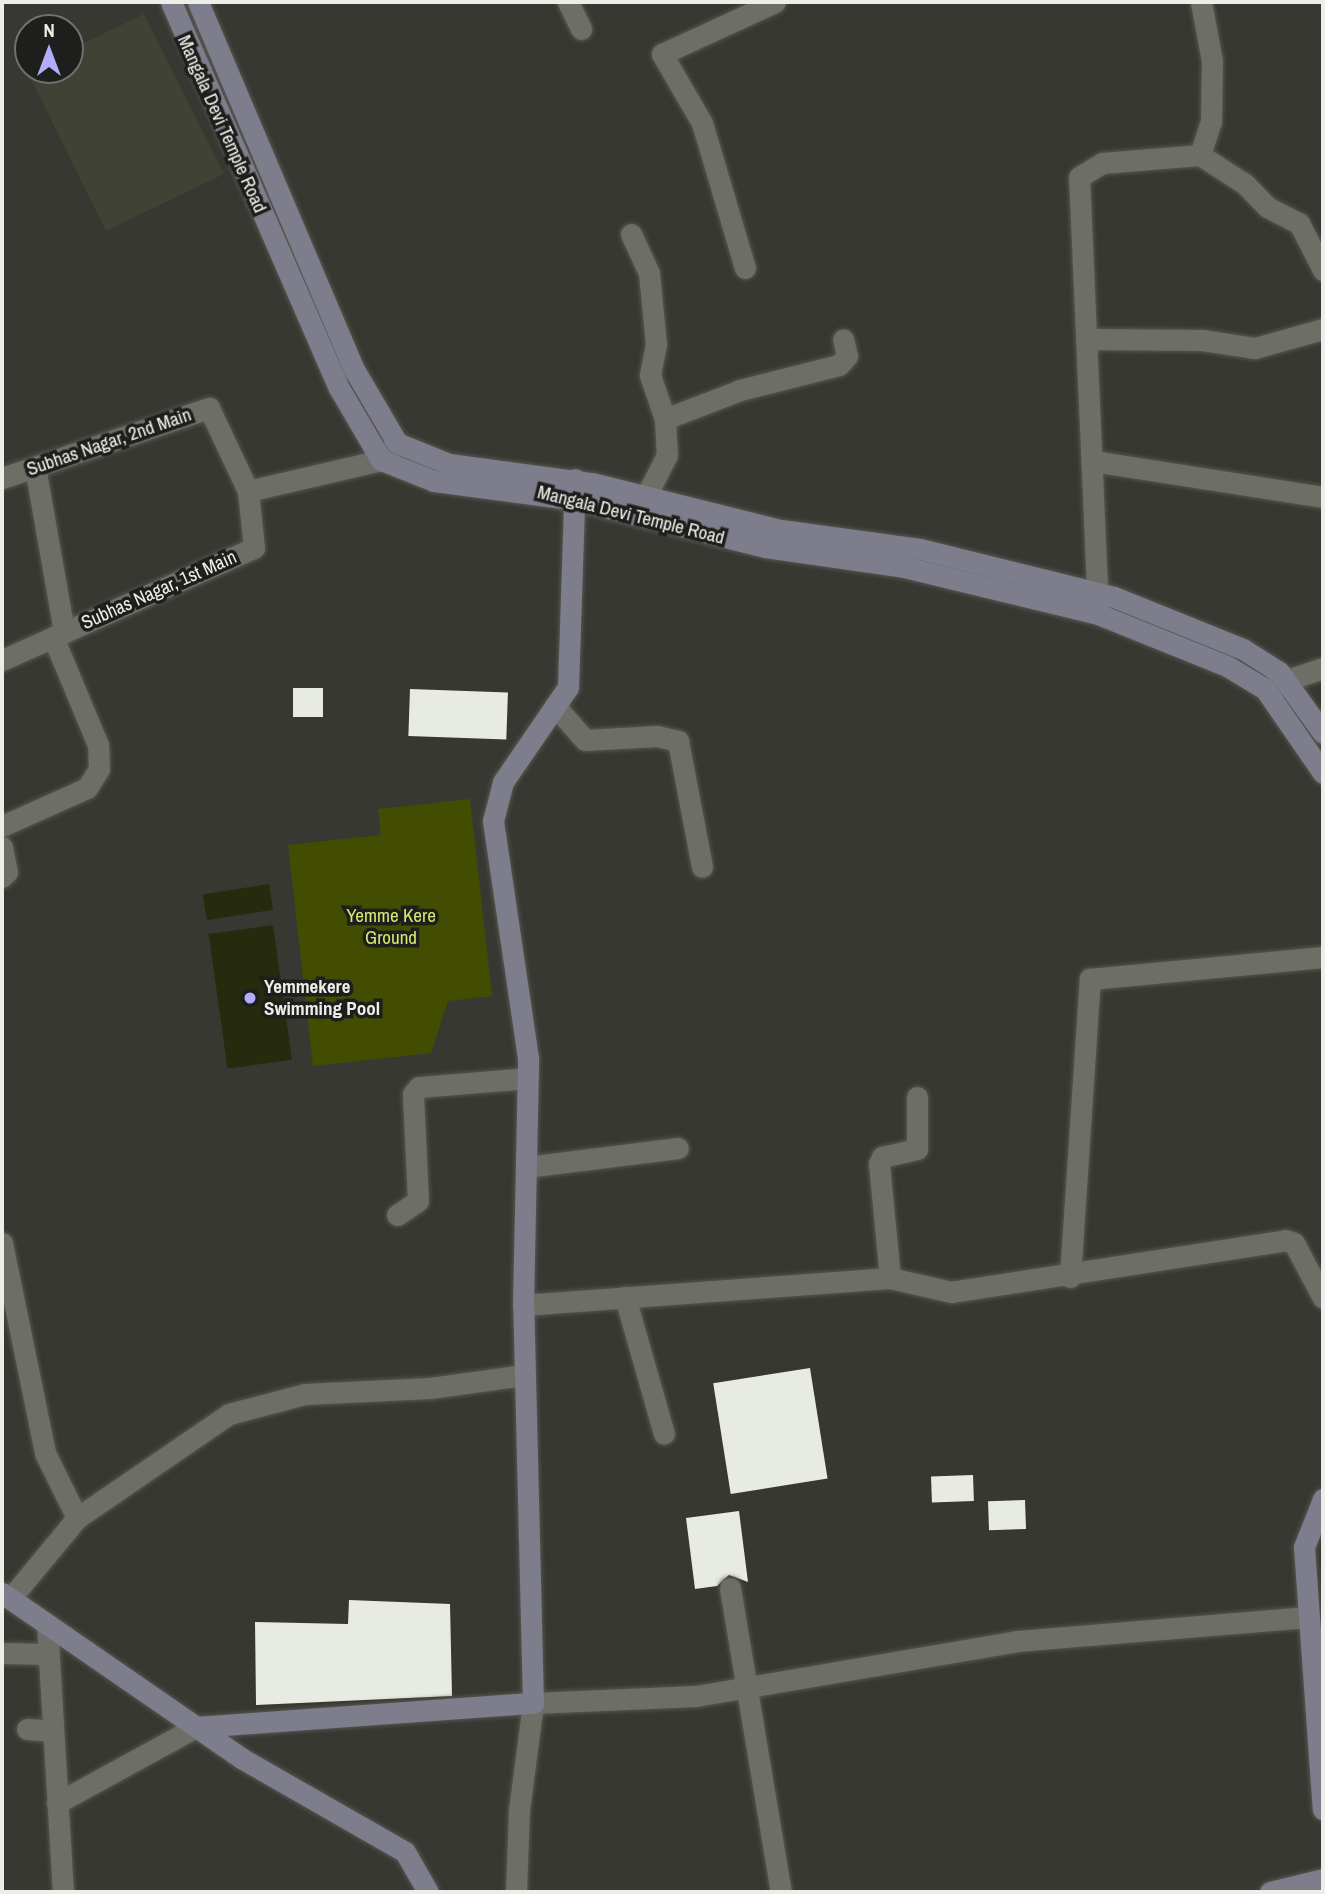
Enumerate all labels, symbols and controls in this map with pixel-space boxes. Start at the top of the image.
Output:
north arrow [14,14,84,84]
text: N [43,17,55,43]
street label: Mangala Devi Temple Road [172,32,272,216]
street label: Subhas Nagar, 2nd Main [24,403,194,481]
street label: Mangala Devi Temple Road [535,481,727,549]
street label: Subhas Nagar, 1st Main [78,546,240,634]
park label: Yemme Kere Ground [346,905,436,949]
place label: Yemmekere Swimming Pool [264,976,380,1020]
marker: Yemmekere Swimming Pool [242,990,258,1006]

